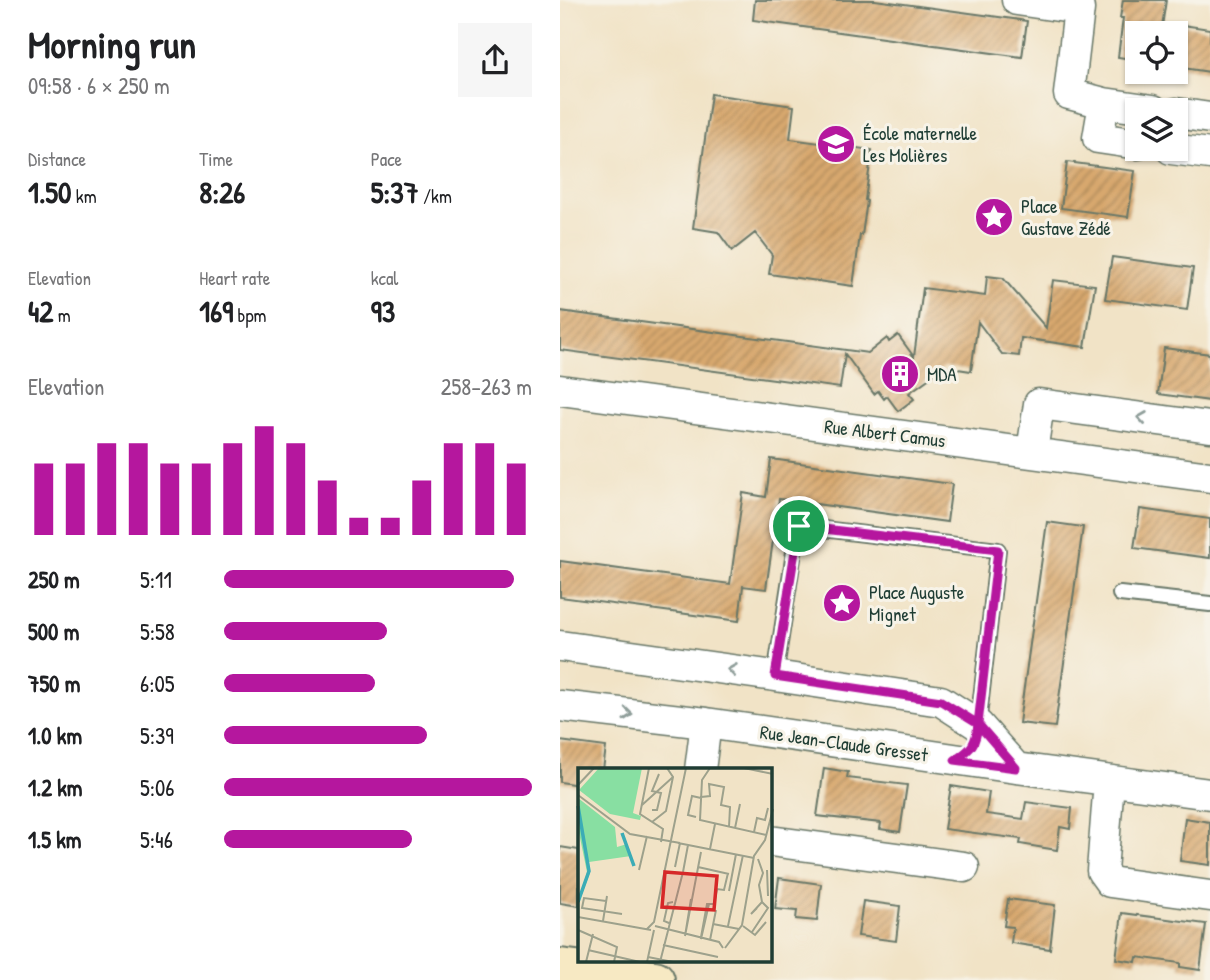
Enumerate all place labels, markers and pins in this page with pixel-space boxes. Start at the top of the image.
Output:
place label: École maternelle Les Molières [863,120,978,168]
school or university icon: École maternelle Les Molières [815,123,857,165]
place label: Place Gustave Zédé [1021,193,1111,241]
place icon: Place Gustave Zédé [973,196,1015,238]
building icon: MDA [879,353,921,395]
place label: MDA [927,361,957,387]
pin [769,496,829,556]
place label: Place Auguste Mignet [869,579,965,627]
place icon: Place Auguste Mignet [821,582,863,624]

